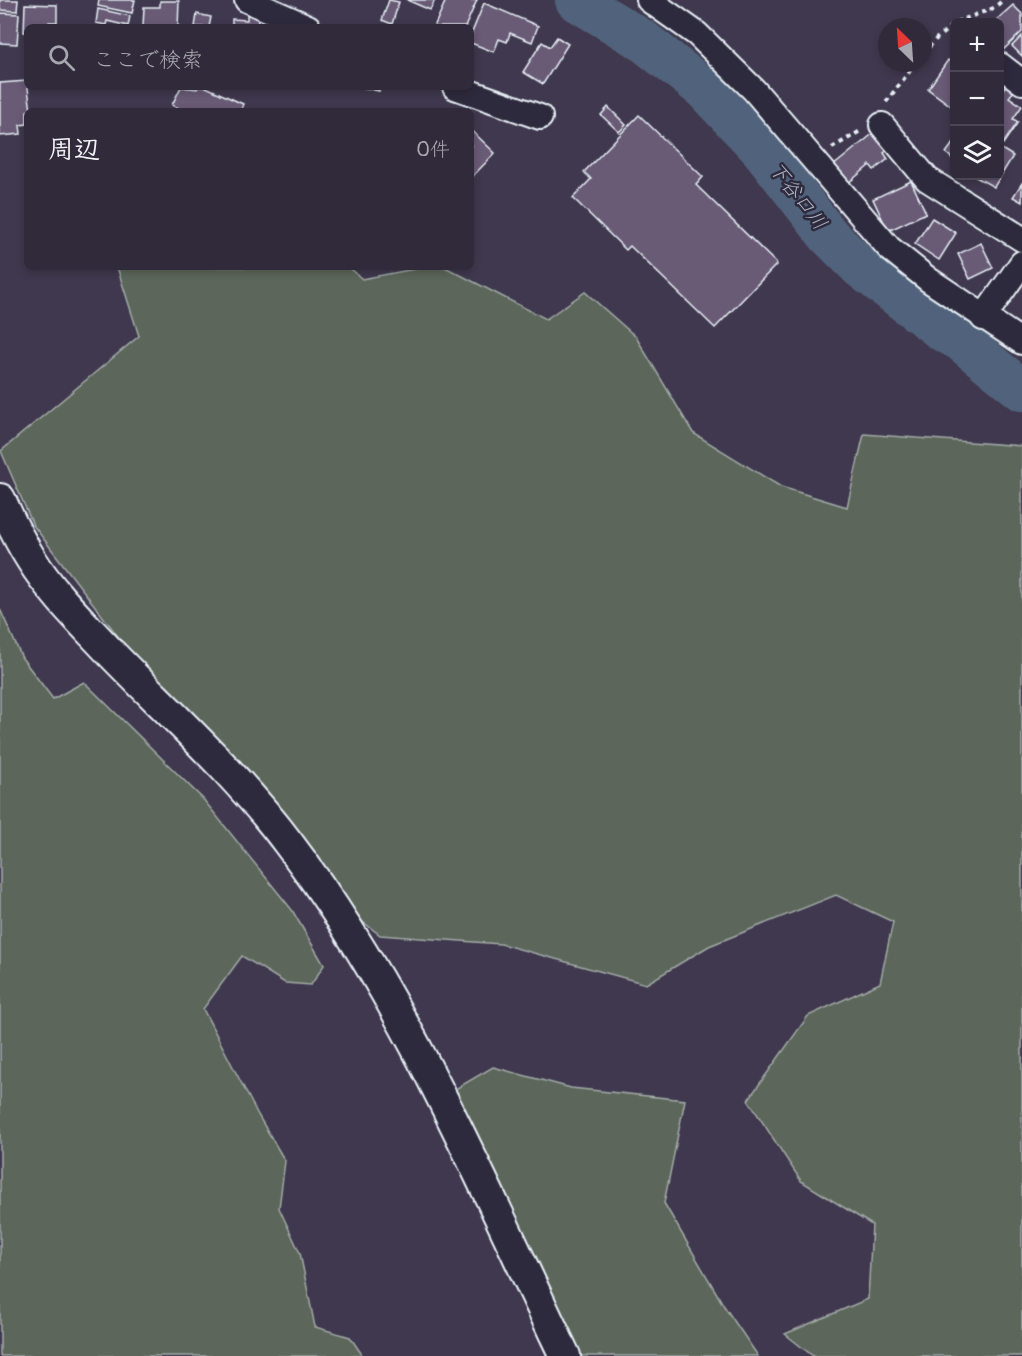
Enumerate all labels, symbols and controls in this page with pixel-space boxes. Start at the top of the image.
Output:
north arrow [878,18,932,72]
map controls [950,18,1004,180]
button: + [950,18,1004,72]
search box [24,24,474,90]
icon: search [45,41,78,74]
text: ここで検索 [93,46,203,74]
button: − [950,72,1004,126]
button: layers [950,126,1004,180]
text: 周辺 [48,134,100,166]
text: 0件 [416,137,450,162]
water label: 下谷口川 [764,157,832,235]

